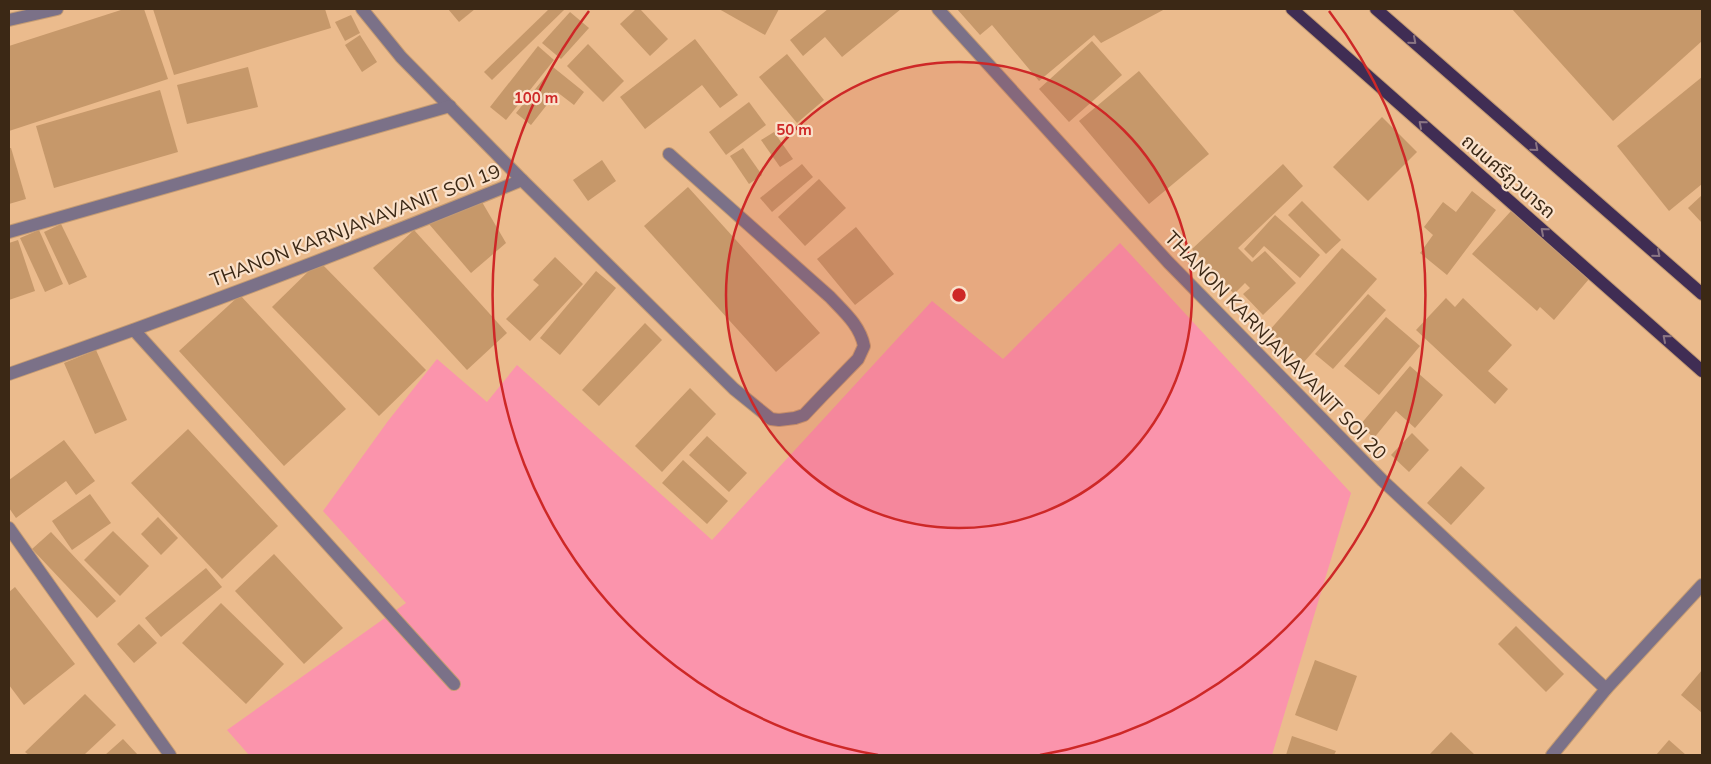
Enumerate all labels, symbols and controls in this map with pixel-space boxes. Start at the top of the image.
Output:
one-way arrow [1407,35,1416,44]
text: 100 m [514,88,558,107]
text: 50 m [776,120,812,139]
one-way arrow [1418,121,1427,130]
street label: ถนนศรีภูวนารถ [1456,129,1561,224]
one-way arrow [1529,142,1538,150]
street label: THANON KARNJANAVANIT SOI 19 [206,158,504,292]
street label: THANON KARNJANAVANIT SOI 20 [1160,225,1392,465]
one-way arrow [1540,228,1549,237]
one-way arrow [1652,249,1661,258]
centre of rings [950,286,968,304]
one-way arrow [1662,335,1671,344]

